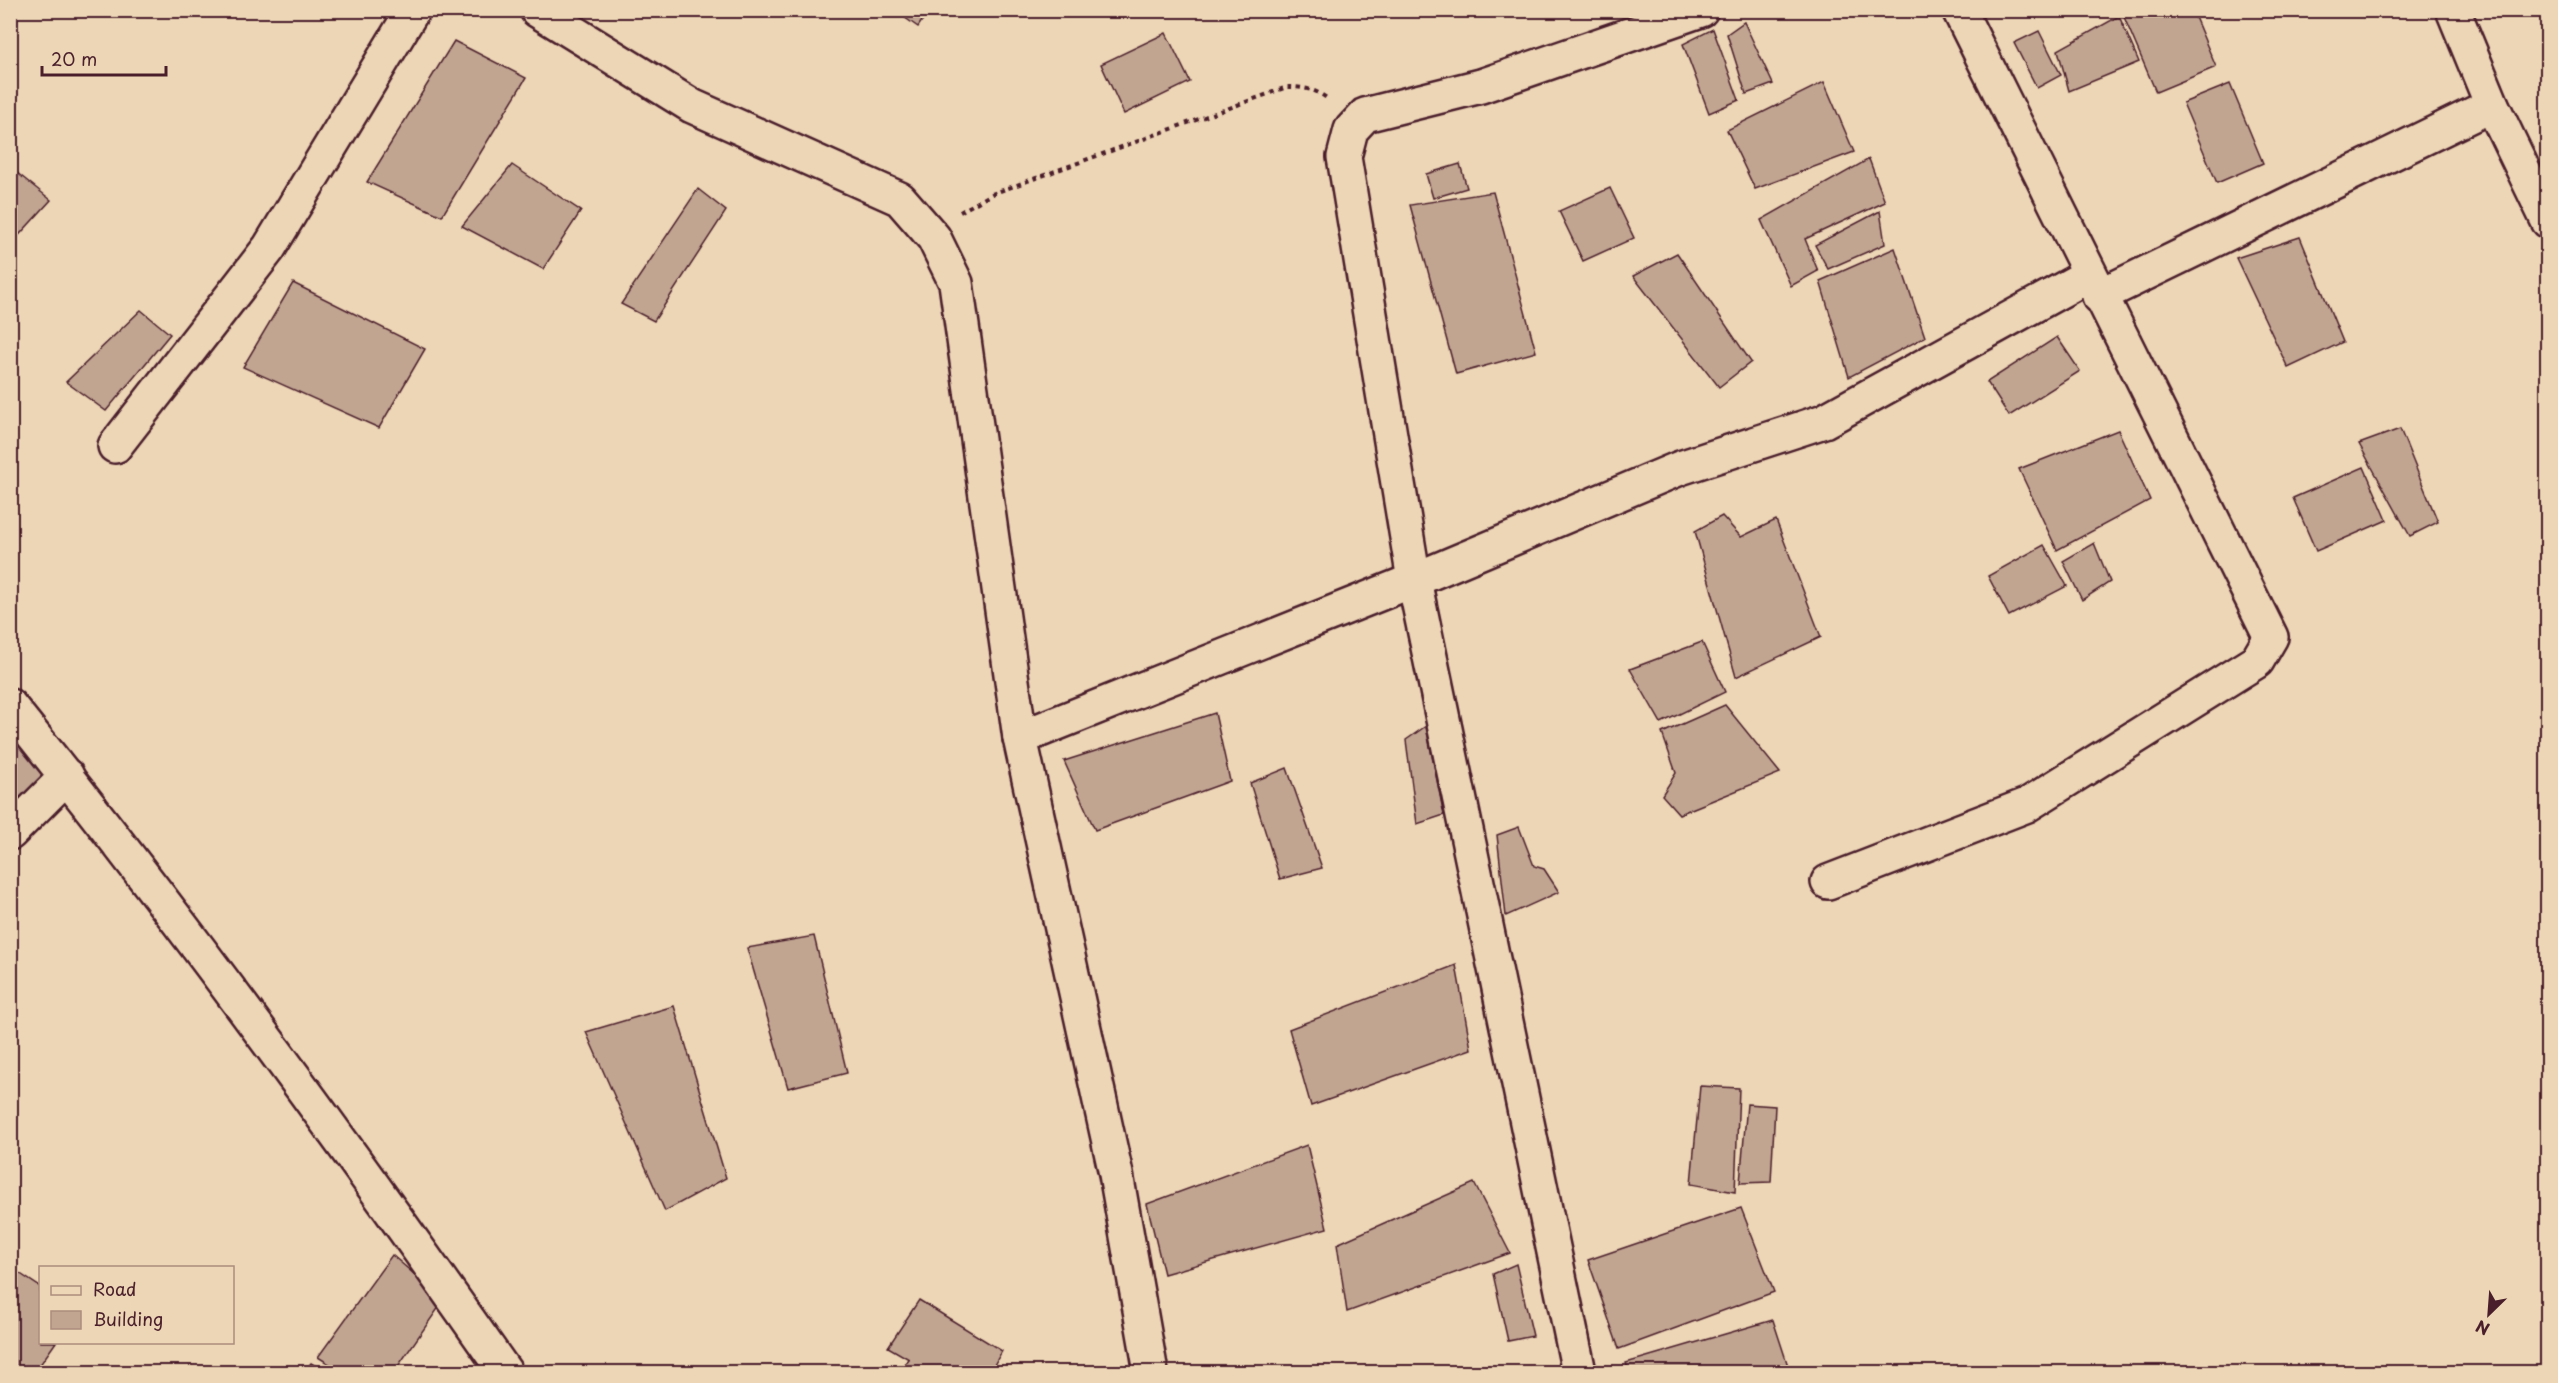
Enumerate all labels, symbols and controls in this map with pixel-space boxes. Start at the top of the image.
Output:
scale bar [42,39,166,77]
text: 20 m [51,45,97,72]
legend [39,1266,234,1344]
text: Road [93,1275,137,1302]
north arrow [2459,1284,2519,1344]
text: Building [93,1305,163,1332]
text: N [2471,1315,2493,1342]

